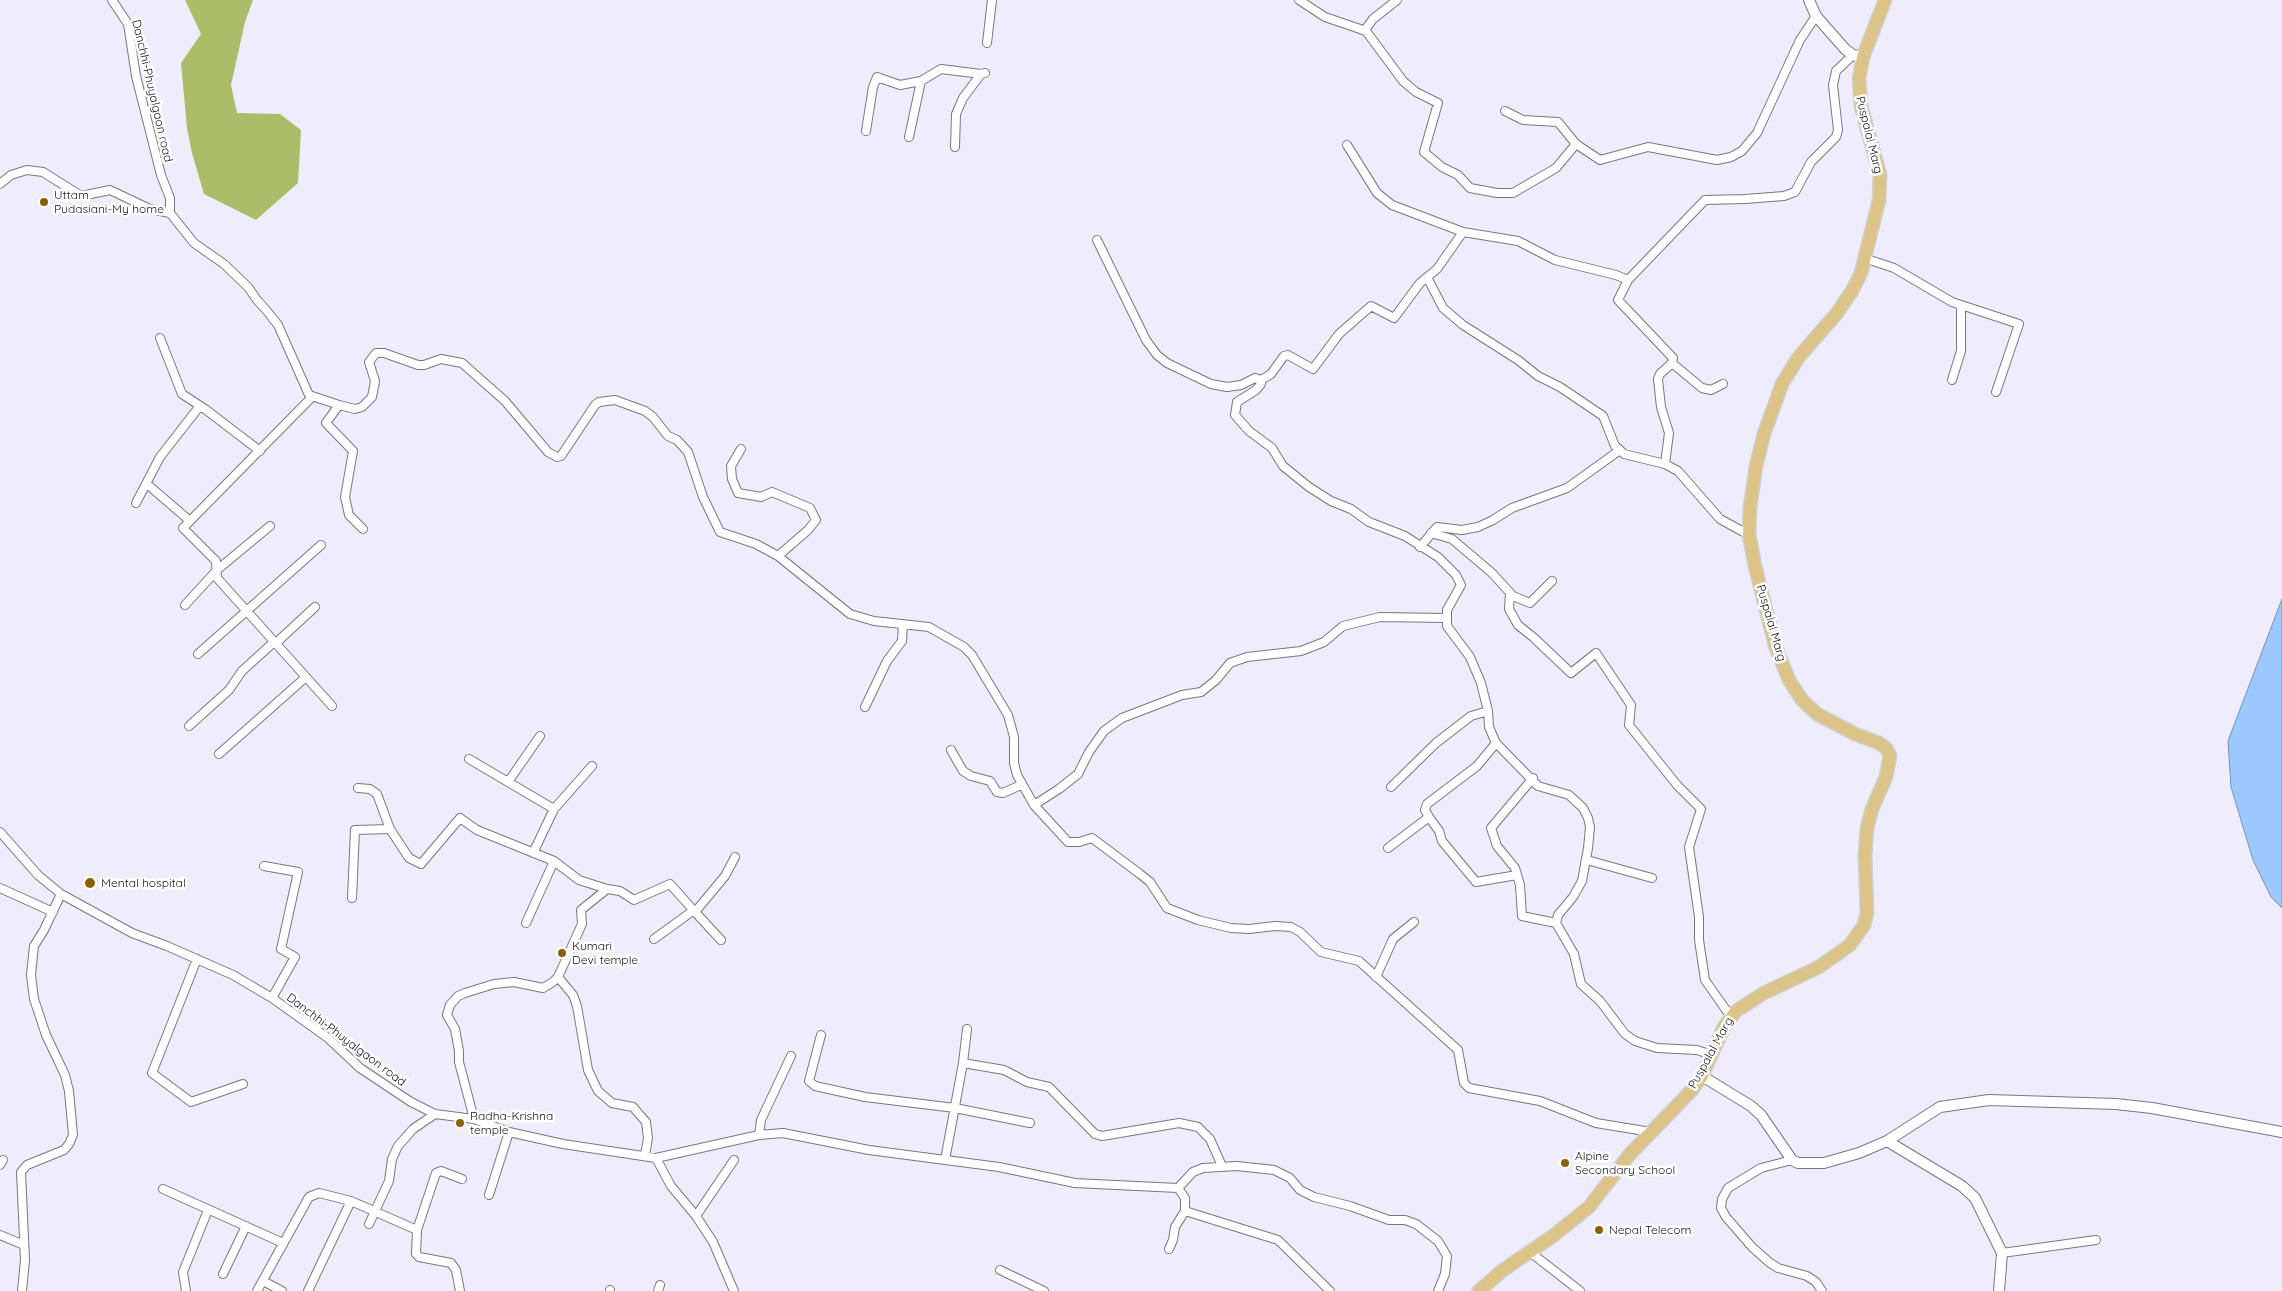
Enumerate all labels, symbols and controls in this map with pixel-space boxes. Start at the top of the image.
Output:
street label: Danchhi-Phuyalgaon road [129,18,175,164]
street label: Puspalal Marg [1852,95,1886,175]
place label: Uttam Pudasiani-My home [54,188,164,216]
marker: Uttam Pudasiani-My home [38,196,50,208]
street label: Puspalal Marg [1753,583,1789,663]
marker: Mental hospital [83,876,97,890]
place label: Mental hospital [101,876,186,890]
place label: Kumari Devi temple [572,939,638,967]
marker: Kumari Devi temple [556,947,568,959]
street label: Danchhi-Phuyalgaon road [283,990,409,1090]
street label: Puspalal Marg [1685,1015,1737,1091]
place label: Radha-Krishna temple [470,1109,553,1137]
marker: Radha-Krishna temple [454,1117,466,1129]
place label: Alpine Secondary School [1575,1149,1675,1177]
marker: Alpine Secondary School [1559,1157,1571,1169]
place label: Nepal Telecom [1609,1223,1692,1237]
marker: Nepal Telecom [1593,1224,1605,1236]

